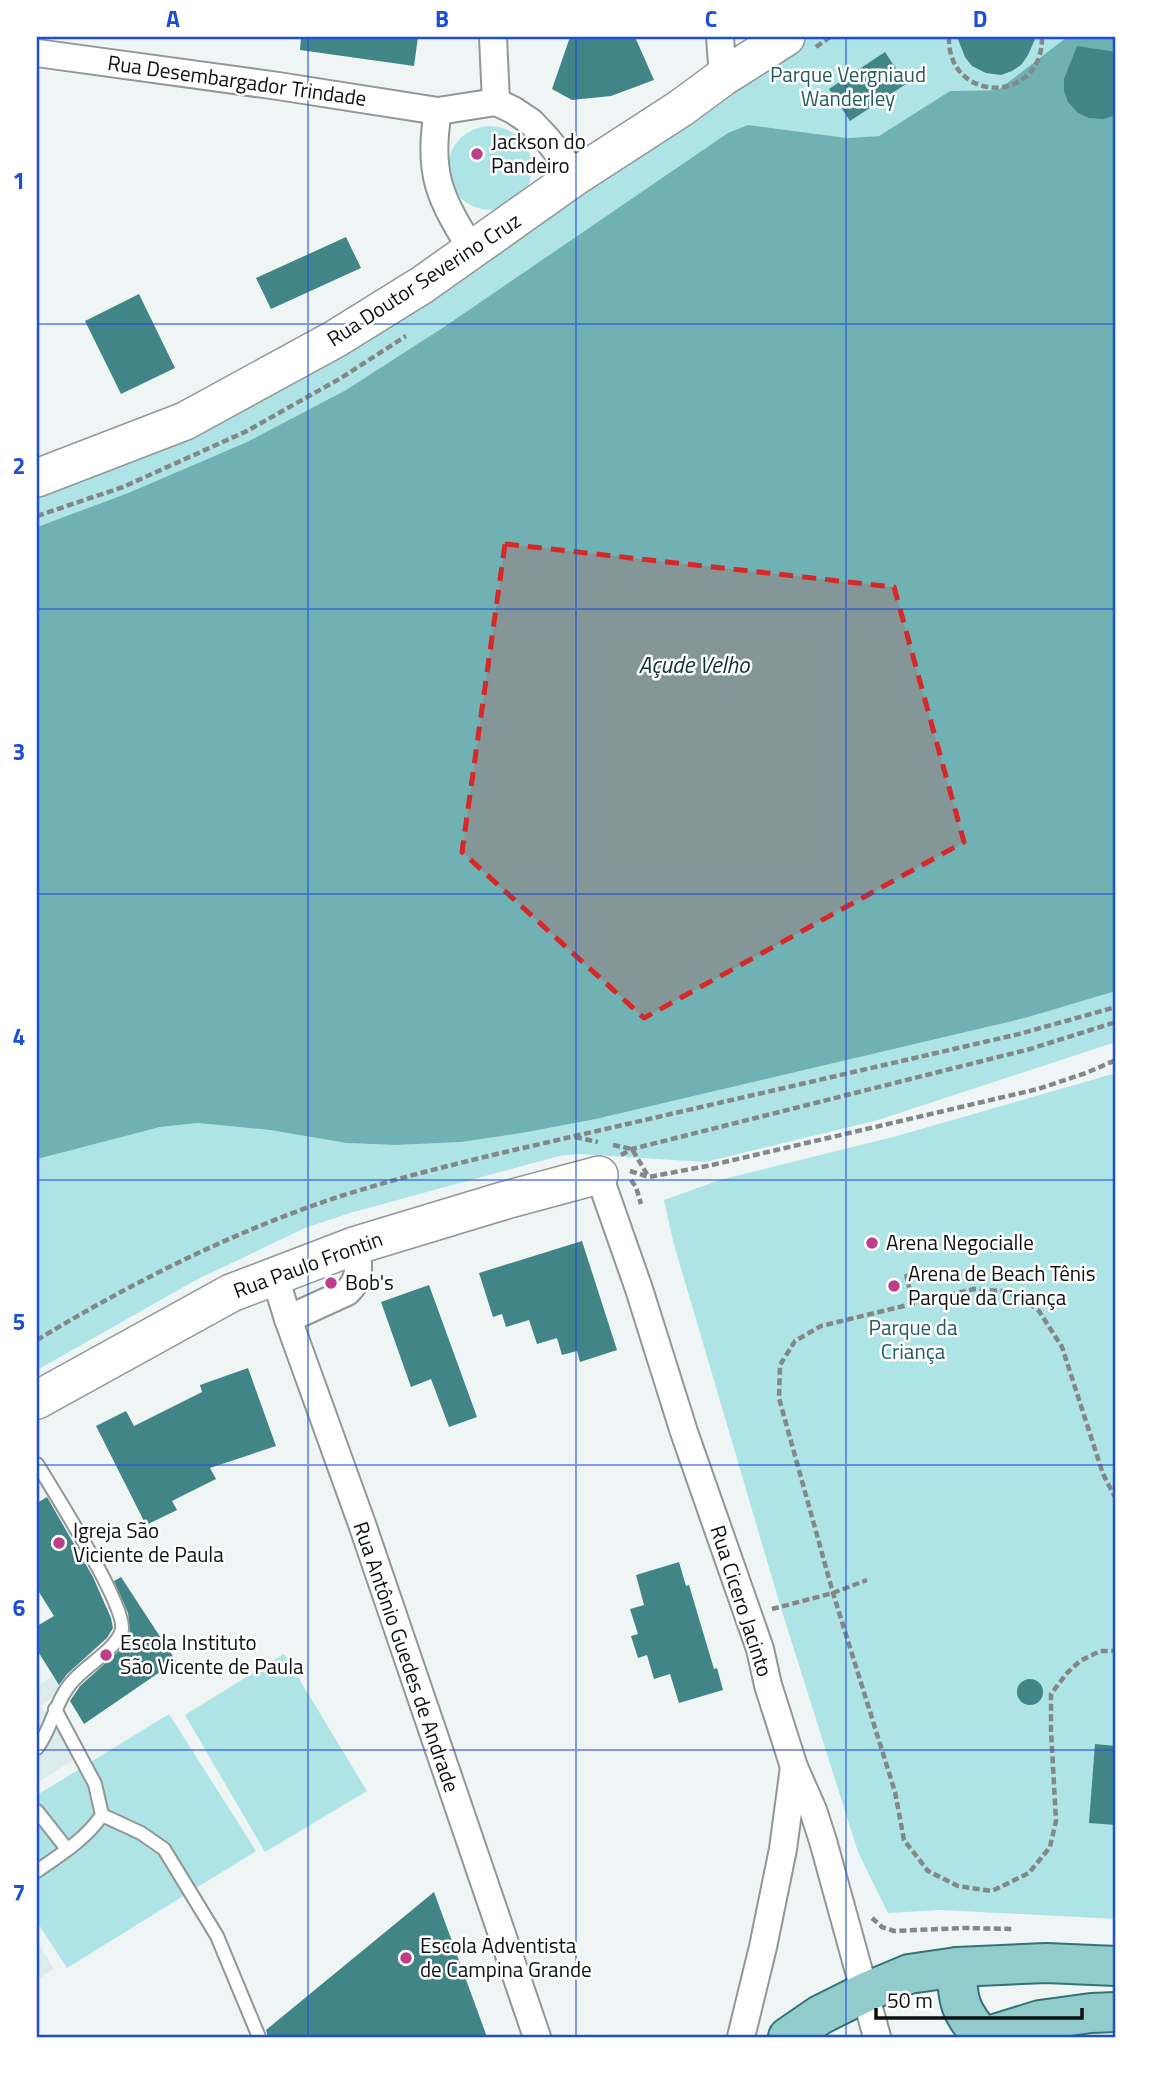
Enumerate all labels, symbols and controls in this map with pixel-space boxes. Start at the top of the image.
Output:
text: A [166,1,180,36]
text: B [435,1,449,36]
text: C [705,1,717,36]
text: D [973,1,987,36]
street label: Rua Desembargador Trindade [106,46,369,114]
park label: Parque Vergniaud Wanderley [770,58,926,114]
place label: Jackson do Pandeiro [491,125,586,181]
marker: Jackson do Pandeiro [469,146,485,162]
text: 1 [13,163,25,198]
street label: Rua Doutor Severino Cruz [320,204,527,354]
text: 2 [13,448,25,483]
water label: Açude Velho [639,647,750,682]
text: 3 [13,734,25,769]
text: 4 [13,1019,25,1054]
street label: Rua Paulo Frontin [228,1222,387,1306]
place label: Arena Negocialle [886,1226,1034,1258]
marker: Arena Negocialle [864,1235,880,1251]
place label: Arena de Beach Tênis Parque da Criança [908,1257,1095,1313]
place label: Bob's [345,1266,394,1298]
marker: Bob's [323,1275,339,1291]
marker: Arena de Beach Tênis Parque da Criança [886,1278,902,1294]
text: 5 [13,1304,25,1339]
park label: Parque da Criança [869,1311,958,1367]
place label: Igreja São Viciente de Paula [73,1514,224,1570]
street label: Rua Antônio Guedes de Andrade [346,1517,468,1796]
street label: Rua Cicero Jacinto [702,1521,782,1681]
marker: Igreja São Viciente de Paula [51,1535,67,1551]
text: 6 [13,1590,26,1625]
place label: Escola Instituto São Vicente de Paula [120,1626,304,1682]
marker: Escola Instituto São Vicente de Paula [98,1647,114,1663]
text: 7 [13,1875,25,1910]
place label: Escola Adventista de Campina Grande [420,1929,592,1985]
marker: Escola Adventista de Campina Grande [398,1950,414,1966]
scale bar [876,1976,1083,2020]
text: 50 m [887,1984,933,2016]

